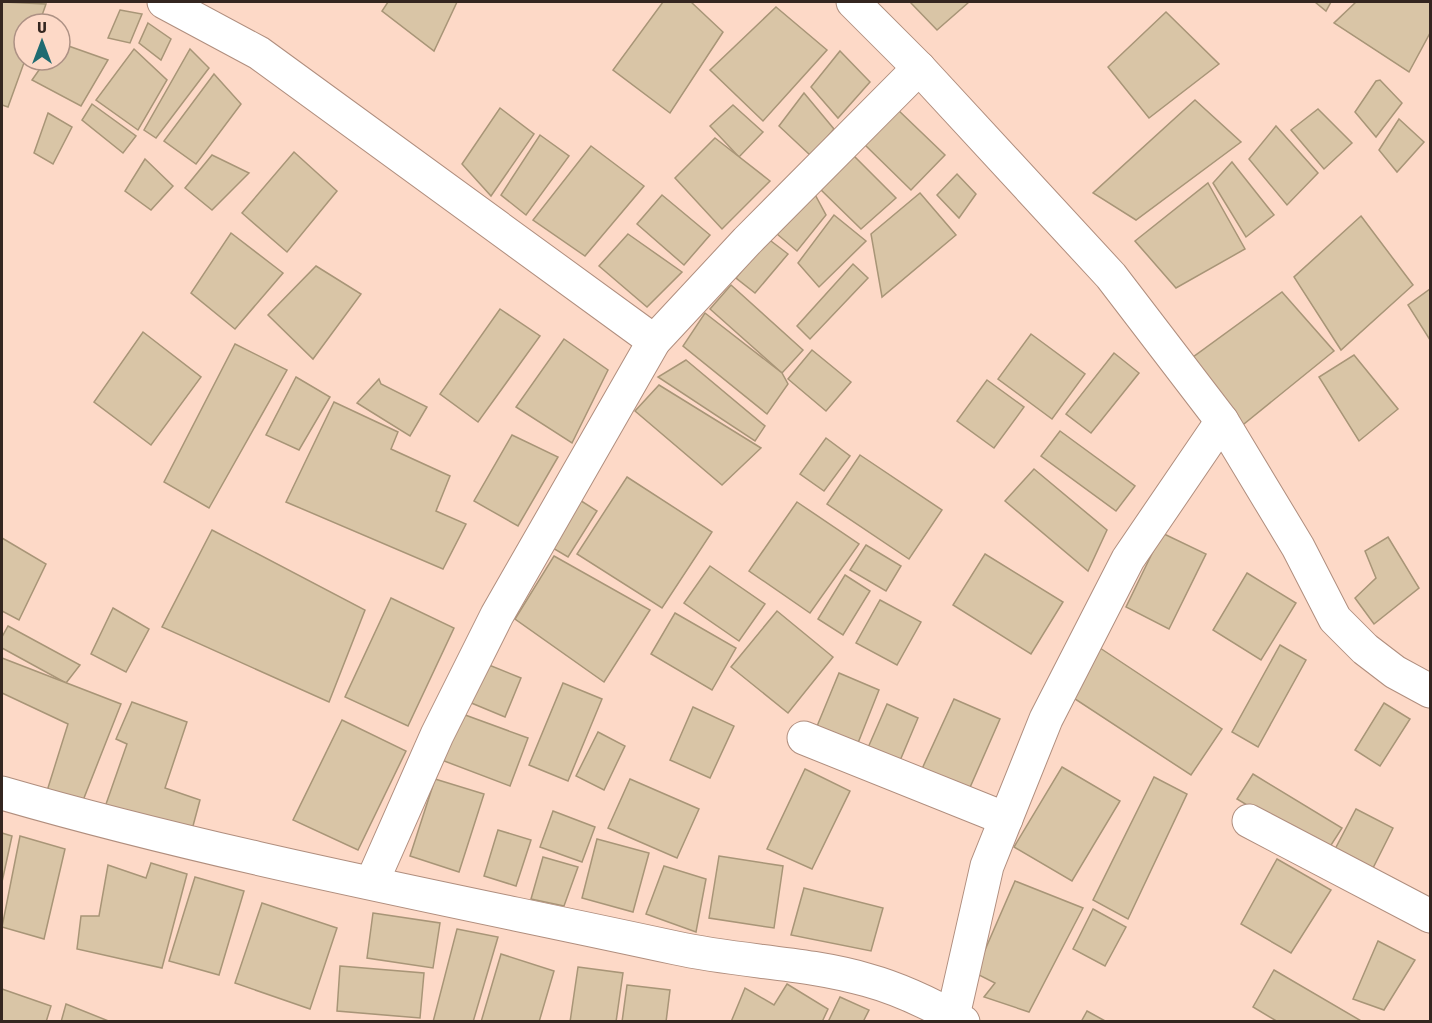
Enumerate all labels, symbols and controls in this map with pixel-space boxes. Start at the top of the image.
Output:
north arrow [12,12,72,72]
text: U [37,18,47,37]

